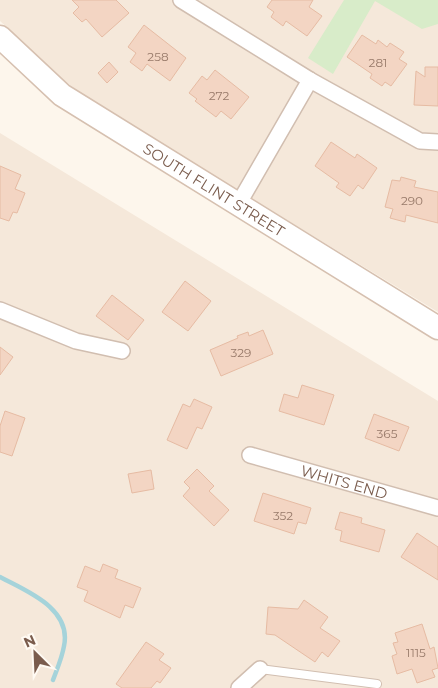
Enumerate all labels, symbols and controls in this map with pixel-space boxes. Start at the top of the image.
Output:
house number: 258 [147,49,169,64]
house number: 281 [369,55,387,70]
house number: 272 [209,88,230,103]
street label: SOUTH FLINT STREET [140,138,289,241]
house number: 290 [401,193,423,208]
house number: 329 [231,345,251,360]
house number: 365 [377,426,398,441]
street label: WHITS END [299,460,390,503]
house number: 352 [273,508,293,523]
north arrow [10,628,60,678]
text: N [21,631,39,652]
house number: 1115 [406,645,426,660]

